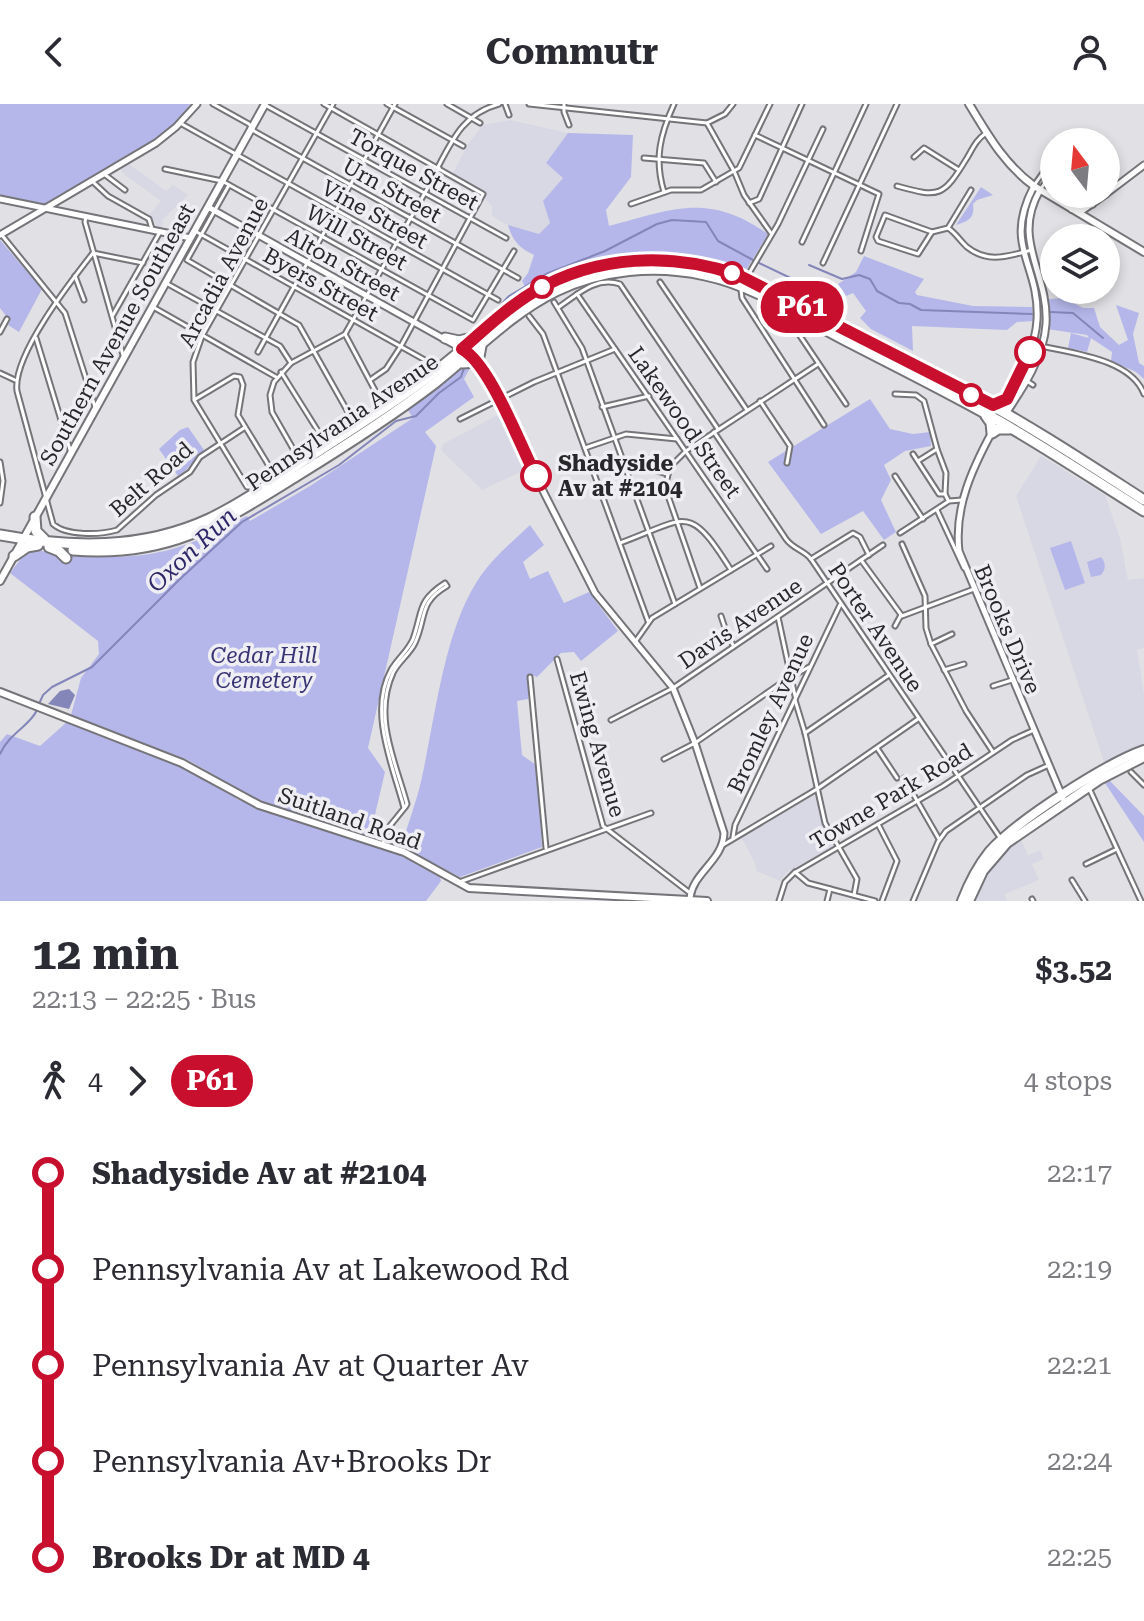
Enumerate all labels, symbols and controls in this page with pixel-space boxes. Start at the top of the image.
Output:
icon: back [32,30,76,74]
icon: person [1068,30,1112,74]
text: Commutr [486,31,658,73]
street label: Torque Street [345,124,483,215]
north arrow [1040,128,1120,208]
map controls [1040,128,1120,304]
street label: Urn Street [338,153,446,228]
street label: Vine Street [317,175,432,254]
street label: Arcadia Avenue [174,193,273,351]
street label: Southern Avenue Southeast [35,199,200,469]
street label: Will Street [302,199,412,275]
street label: Alton Street [281,223,404,306]
button: layers [1040,224,1120,304]
street label: Byers Street [259,243,383,326]
unlabelled marker [721,262,743,284]
unlabelled marker [531,276,553,298]
line badge: P61 [756,281,848,333]
text: P61 [777,290,827,323]
unlabelled marker [1015,337,1045,367]
street label: Lakewood Street [623,342,746,503]
street label: Pennsylvania Avenue [242,349,443,496]
unlabelled marker [960,384,982,406]
street label: Belt Road [105,437,198,522]
place label: Shadyside Av at #2104 [558,451,683,501]
marker: Shadyside Av at #2104 [521,461,551,491]
water label: Oxon Run [142,502,242,598]
street label: Porter Avenue [823,558,928,696]
street label: Brooks Drive [969,561,1046,697]
street label: Davis Avenue [674,573,807,674]
street label: Bromley Avenue [723,630,818,797]
park label: Cedar Hill Cemetery [211,643,317,693]
street label: Ewing Avenue [565,668,630,820]
street label: Towne Park Road [806,738,977,855]
street label: Suitland Road [275,782,424,855]
text: 12 min [32,928,179,980]
text: $3.52 [1035,952,1112,987]
text: 22:13 – 22:25 · Bus [32,984,256,1014]
icon: walk [32,1059,76,1103]
icon: forward [115,1059,159,1103]
text: P61 [187,1064,237,1097]
text: 4 [88,1066,103,1096]
text: 4 stops [1024,1066,1112,1096]
text: Shadyside Av at #2104 [92,1156,426,1191]
text: 22:17 [1047,1158,1112,1188]
text: Pennsylvania Av at Lakewood Rd [92,1252,569,1287]
text: 22:19 [1047,1254,1112,1284]
text: Pennsylvania Av at Quarter Av [92,1348,529,1383]
text: 22:21 [1047,1350,1112,1380]
text: Pennsylvania Av+Brooks Dr [92,1444,491,1479]
text: 22:24 [1047,1446,1112,1476]
text: Brooks Dr at MD 4 [92,1540,370,1575]
text: 22:25 [1047,1542,1112,1572]

